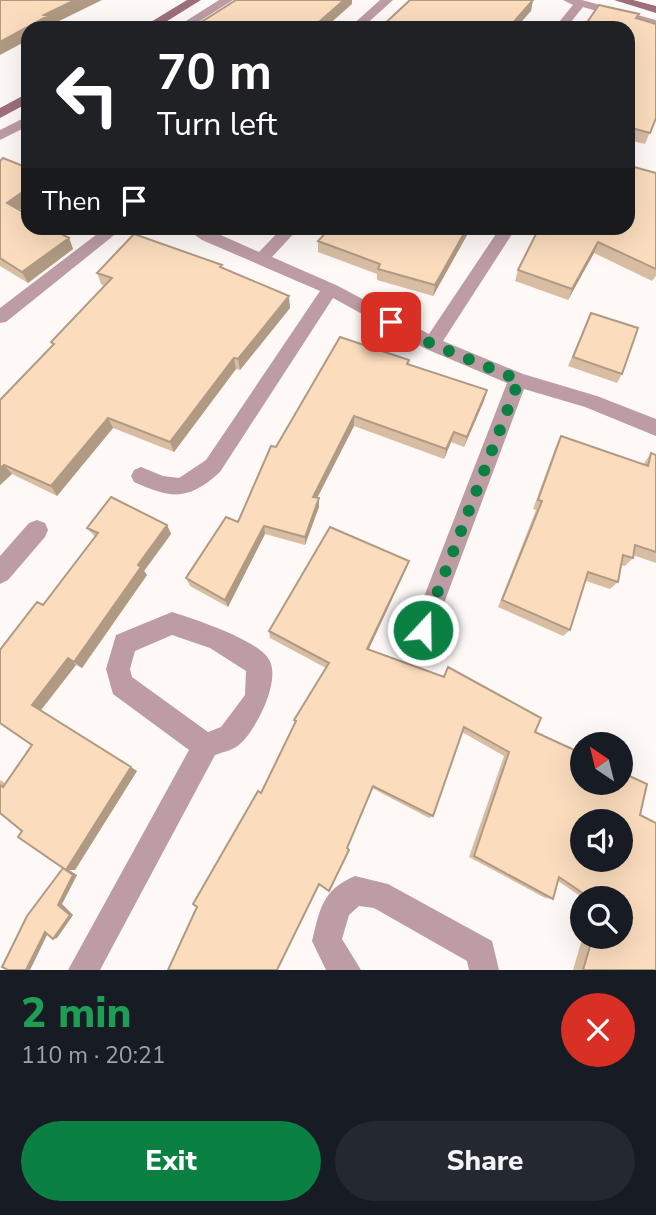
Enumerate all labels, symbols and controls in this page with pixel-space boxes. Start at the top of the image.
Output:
text: 70 m [157,39,272,106]
icon: left [42,49,133,140]
text: Turn left [157,103,277,146]
icon: arrive [115,182,153,220]
text: Then [42,184,101,219]
pin [361,292,421,352]
icon: arrive [372,303,410,341]
position arrow [386,593,460,667]
north arrow [570,732,634,794]
map controls [570,732,633,949]
button: sound [570,809,633,872]
button: search [570,886,633,949]
text: 2 min [21,985,131,1042]
button: close [561,993,635,1067]
text: 110 m · 20:21 [21,1040,166,1071]
button: Exit [21,1121,321,1201]
button: Share [335,1121,635,1201]

